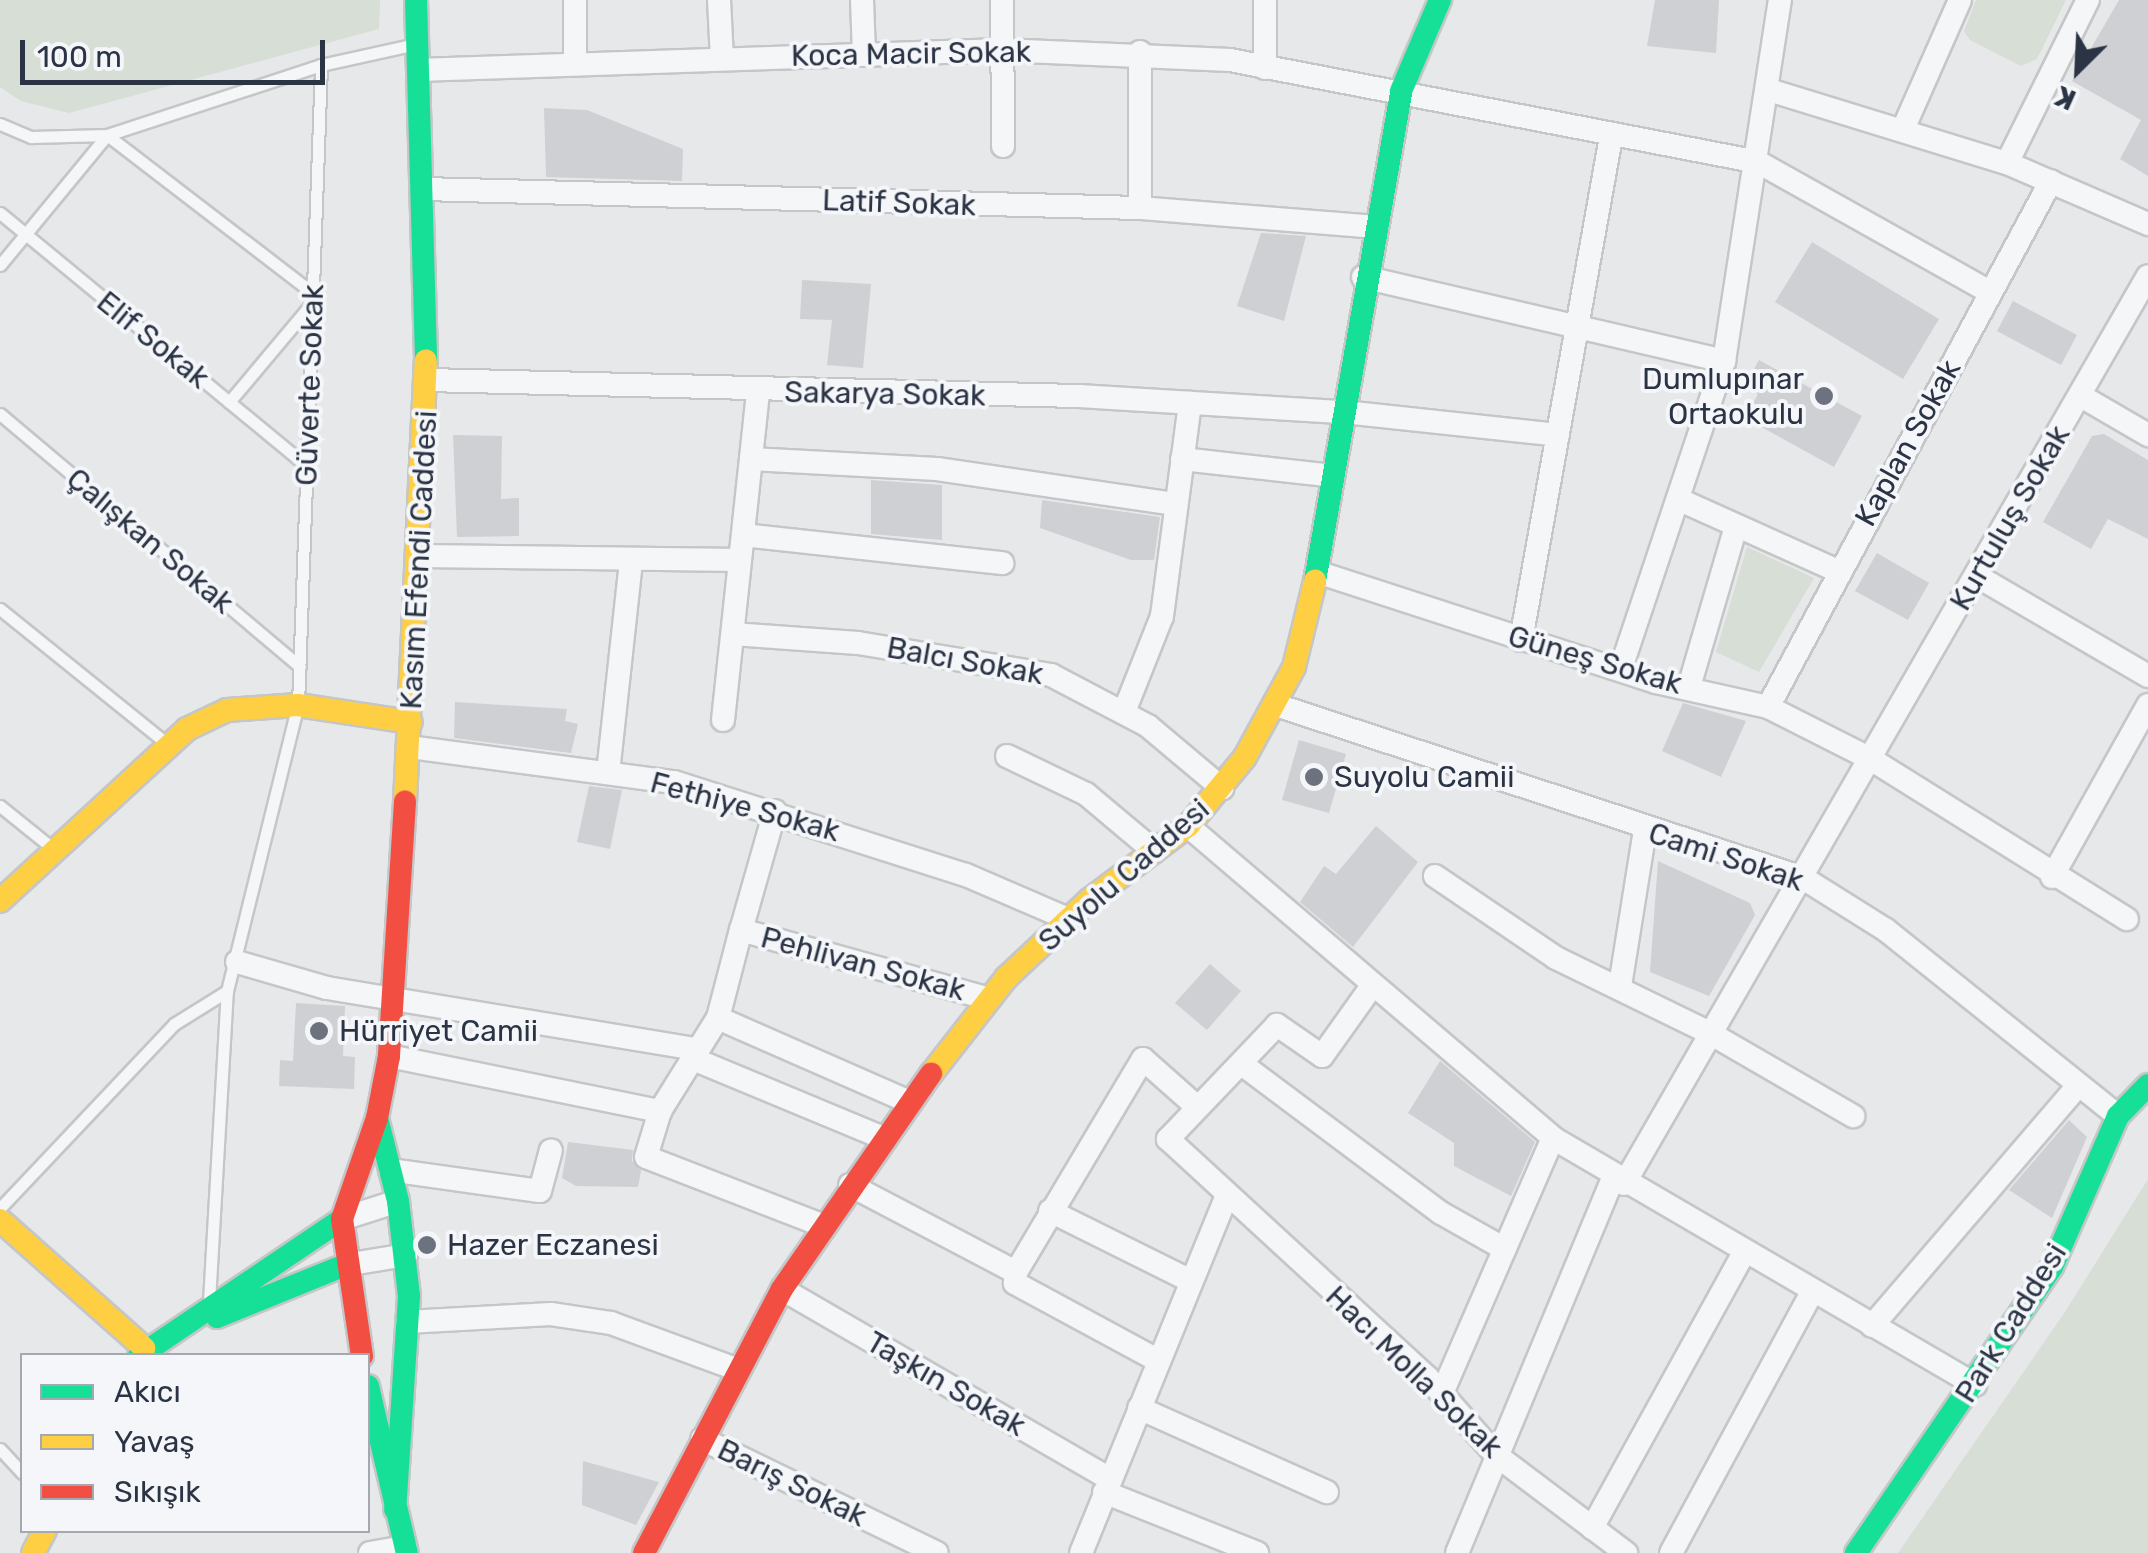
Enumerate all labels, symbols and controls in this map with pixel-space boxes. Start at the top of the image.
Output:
scale bar [25,20,330,82]
north arrow [2028,20,2128,120]
street label: Koca Macir Sokak [790,34,1032,74]
text: 100 m [37,39,122,75]
text: K [2050,79,2081,117]
street label: Latif Sokak [821,182,977,224]
street label: Elif Sokak [89,284,217,396]
street label: Güverte Sokak [288,284,332,486]
street label: Kaplan Sokak [1847,353,1969,533]
place label: Dumlupınar Ortaokulu [1642,361,1804,432]
street label: Sakarya Sokak [784,374,986,414]
marker: Dumlupınar Ortaokulu [1813,385,1835,407]
street label: Kasım Efendi Caddesi [393,410,445,710]
street label: Kurtuluş Sokak [1942,419,2078,617]
street label: Çalışkan Sokak [59,461,241,621]
street label: Güneş Sokak [1504,618,1686,702]
street label: Balcı Sokak [884,630,1046,692]
place label: Suyolu Camii [1334,759,1514,795]
street label: Fethiye Sokak [646,764,844,850]
marker: Suyolu Camii [1303,766,1325,788]
street label: Suyolu Caddesi [1031,791,1217,959]
street label: Cami Sokak [1644,815,1808,899]
street label: Pehlivan Sokak [757,919,969,1009]
place label: Hürriyet Camii [339,1013,538,1049]
marker: Hürriyet Camii [308,1020,330,1042]
place label: Hazer Eczanesi [447,1227,660,1263]
marker: Hazer Eczanesi [416,1234,438,1256]
street label: Park Caddesi [1948,1237,2074,1409]
street label: Hacı Molla Sokak [1318,1279,1510,1465]
street label: Taşkın Sokak [860,1324,1032,1444]
legend [20,1353,370,1533]
text: Akıcı [114,1374,181,1410]
text: Yavaş [114,1424,195,1460]
street label: Barış Sokak [712,1432,872,1534]
text: Sıkışık [114,1474,201,1510]

